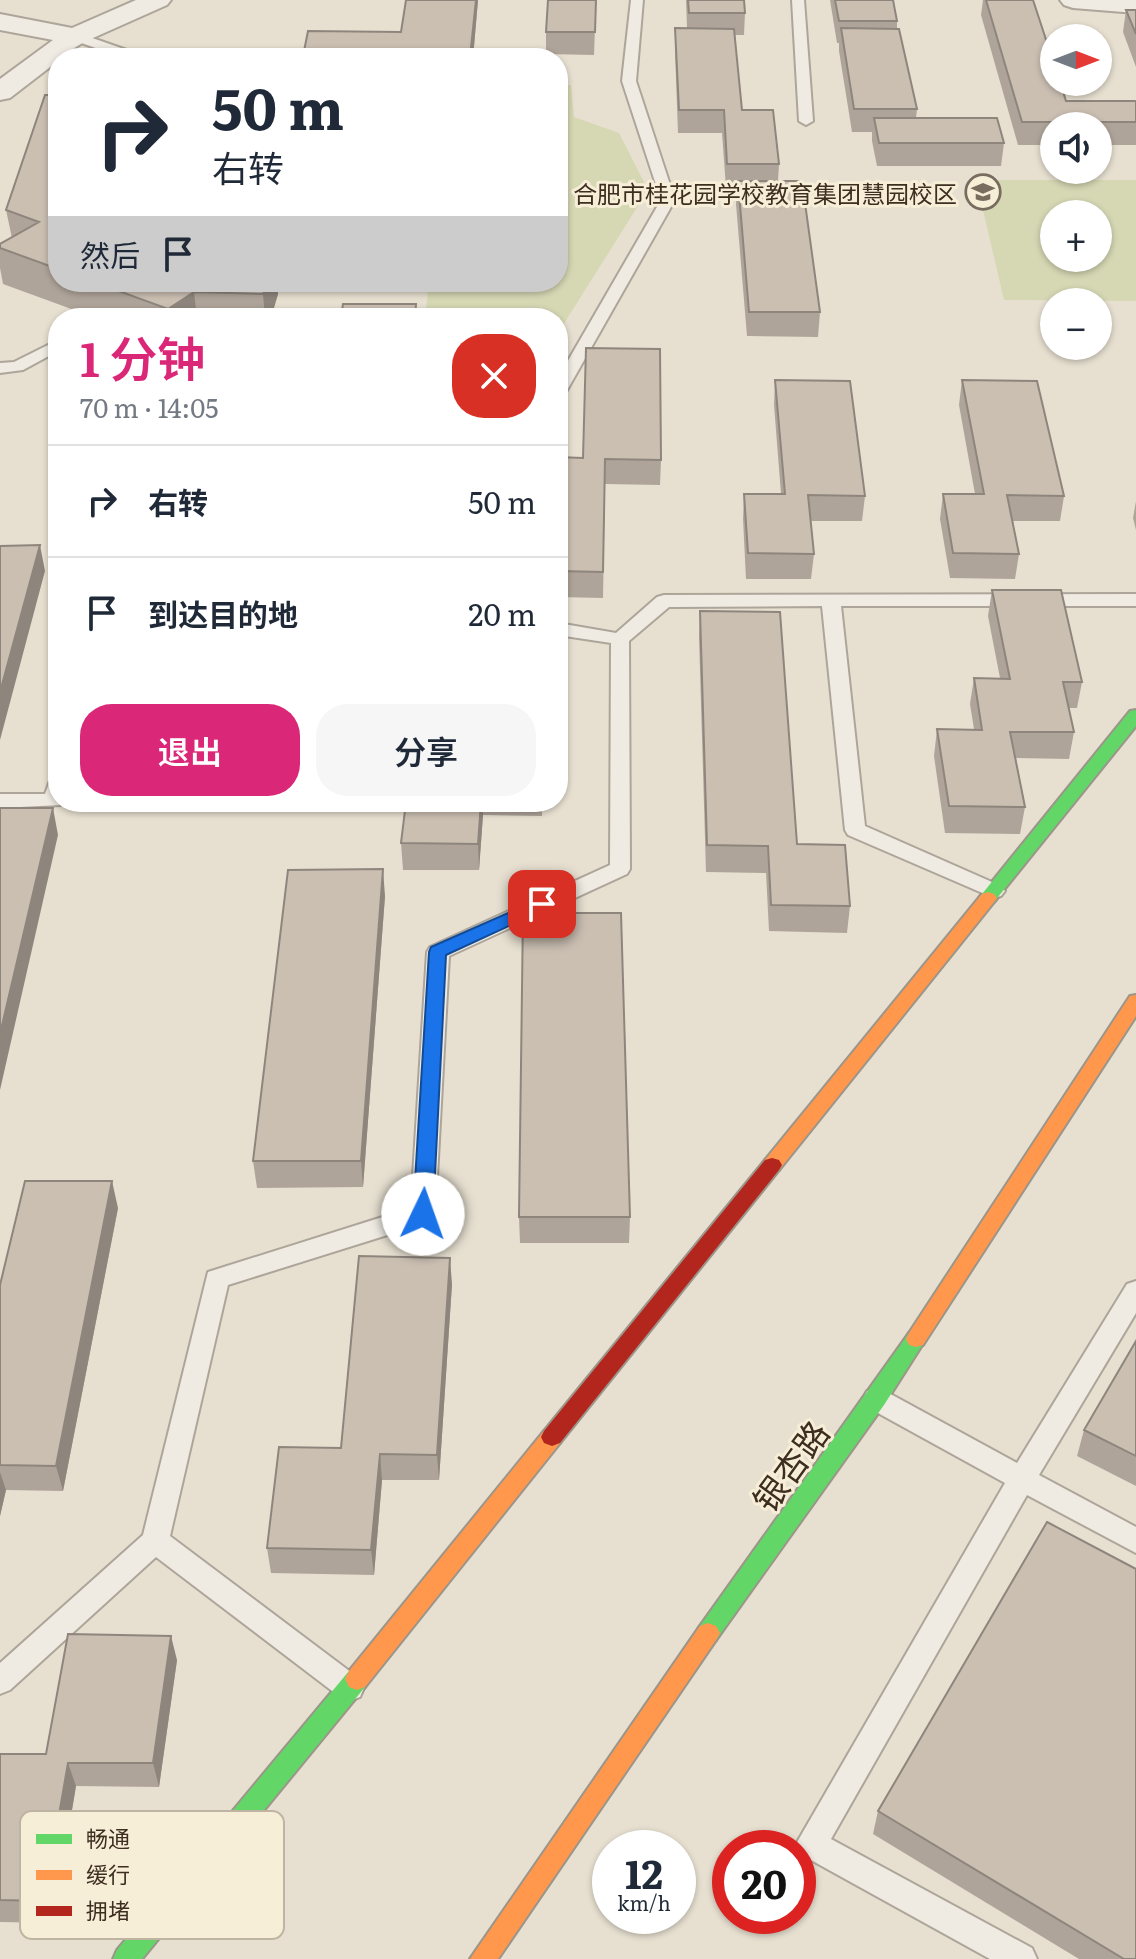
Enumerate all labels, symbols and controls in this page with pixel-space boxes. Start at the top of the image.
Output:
north arrow [1040,24,1112,96]
map controls [1040,24,1112,360]
text: 50 m [212,64,344,147]
icon: right [80,80,184,184]
button: sound [1040,112,1112,184]
text: 右转 [212,140,284,193]
school or university icon: 合肥市桂花园学校教育集团慧园校区 [964,173,1002,211]
place label: 合肥市桂花园学校教育集团慧园校区 [573,175,957,210]
button: + [1040,200,1112,272]
text: 然后 [80,232,140,276]
icon: arrive [156,232,200,276]
button: − [1040,288,1112,360]
text: 1 分钟 [80,321,205,392]
button: close [452,334,536,418]
text: 70 m · 14:05 [80,387,218,426]
icon: right [80,479,124,523]
text: 右转 [148,479,208,523]
text: 50 m [468,479,536,523]
icon: arrive [80,591,124,635]
text: 到达目的地 [148,591,298,635]
text: 20 m [468,591,536,635]
button: 退出 [80,704,300,796]
button: 分享 [316,704,536,796]
pin [508,870,576,938]
icon: arrive [520,882,564,926]
position arrow [381,1172,465,1256]
street label: 银杏路 [739,1409,839,1521]
legend [20,1811,284,1939]
text: 畅通 [86,1821,130,1854]
speed limit sign: 20 [712,1830,816,1934]
text: 12 [625,1842,663,1901]
text: 缓行 [86,1857,130,1890]
text: km/h [617,1887,671,1917]
text: 拥堵 [86,1893,130,1926]

